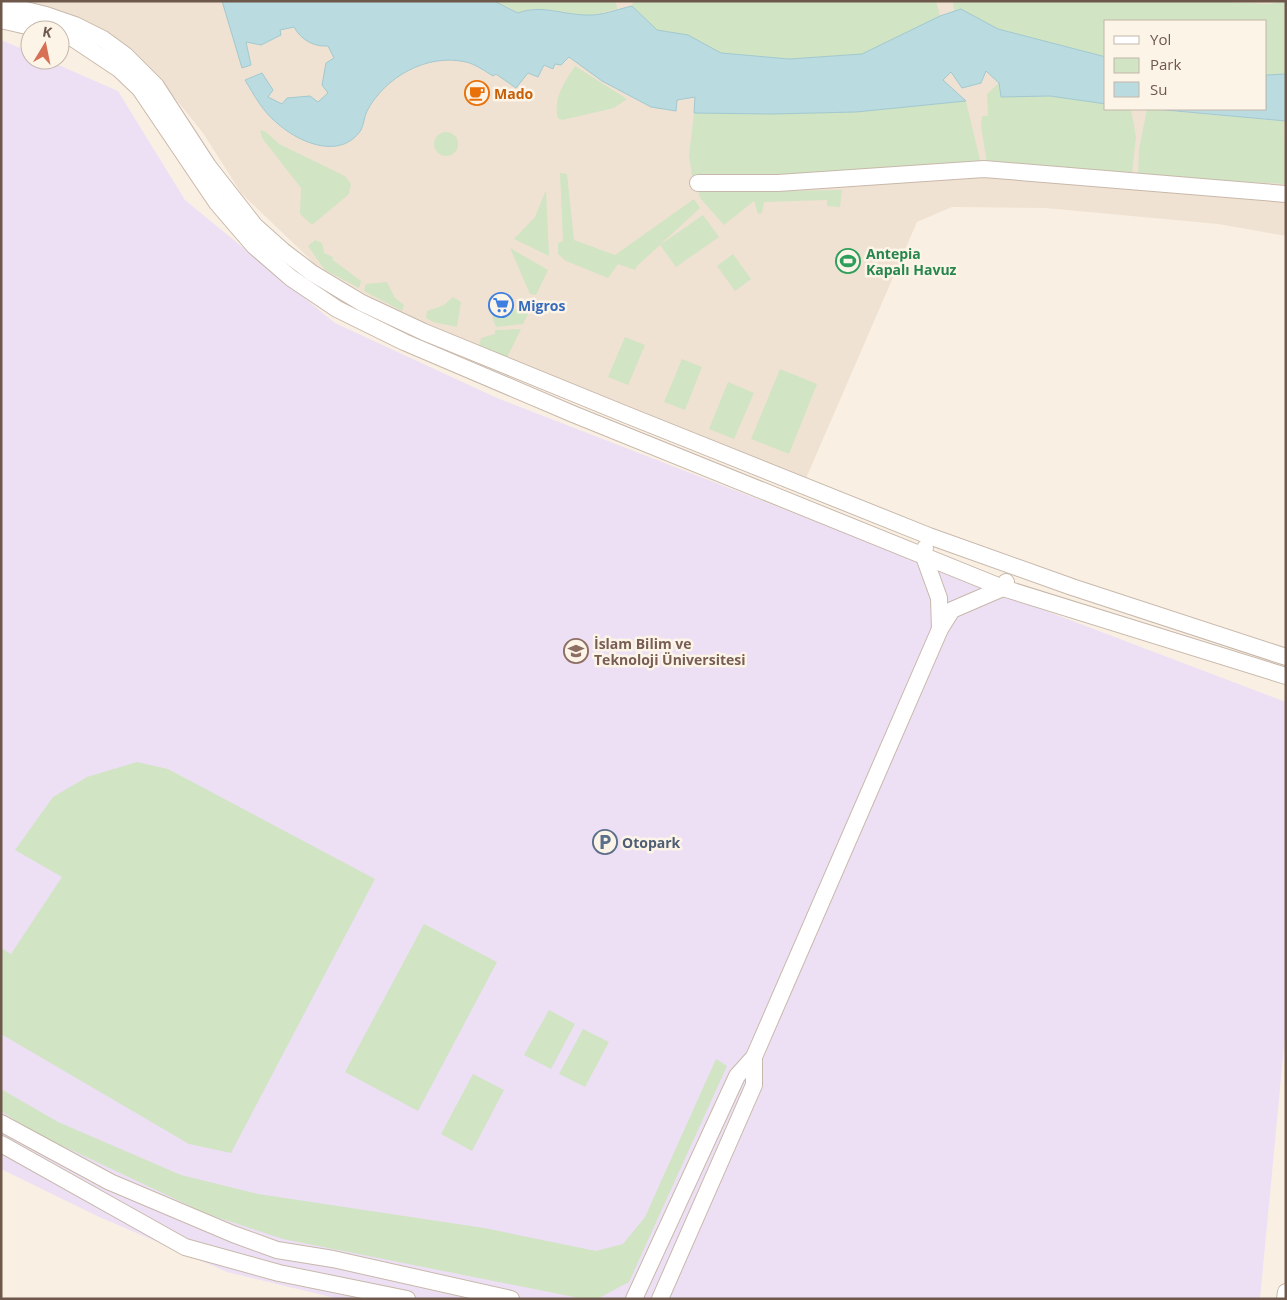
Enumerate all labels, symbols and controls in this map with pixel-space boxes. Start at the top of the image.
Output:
north arrow [20,20,70,70]
legend [1104,20,1267,110]
text: K [41,22,54,42]
text: Yol [1150,29,1171,49]
text: Park [1150,54,1181,74]
text: Su [1150,79,1167,99]
cafe icon: Mado [464,80,490,106]
place label: Mado [494,84,534,103]
place label: Antepia Kapalı Havuz [866,244,957,279]
sports icon: Antepia Kapalı Havuz [835,248,861,274]
supermarket icon: Migros [488,292,514,318]
place label: Migros [518,296,565,315]
place label: İslam Bilim ve Teknoloji Üniversitesi [594,634,746,669]
school or university icon: İslam Bilim ve Teknoloji Üniversitesi [563,638,589,664]
parking icon: Otopark [592,829,618,855]
place label: Otopark [622,833,681,852]

